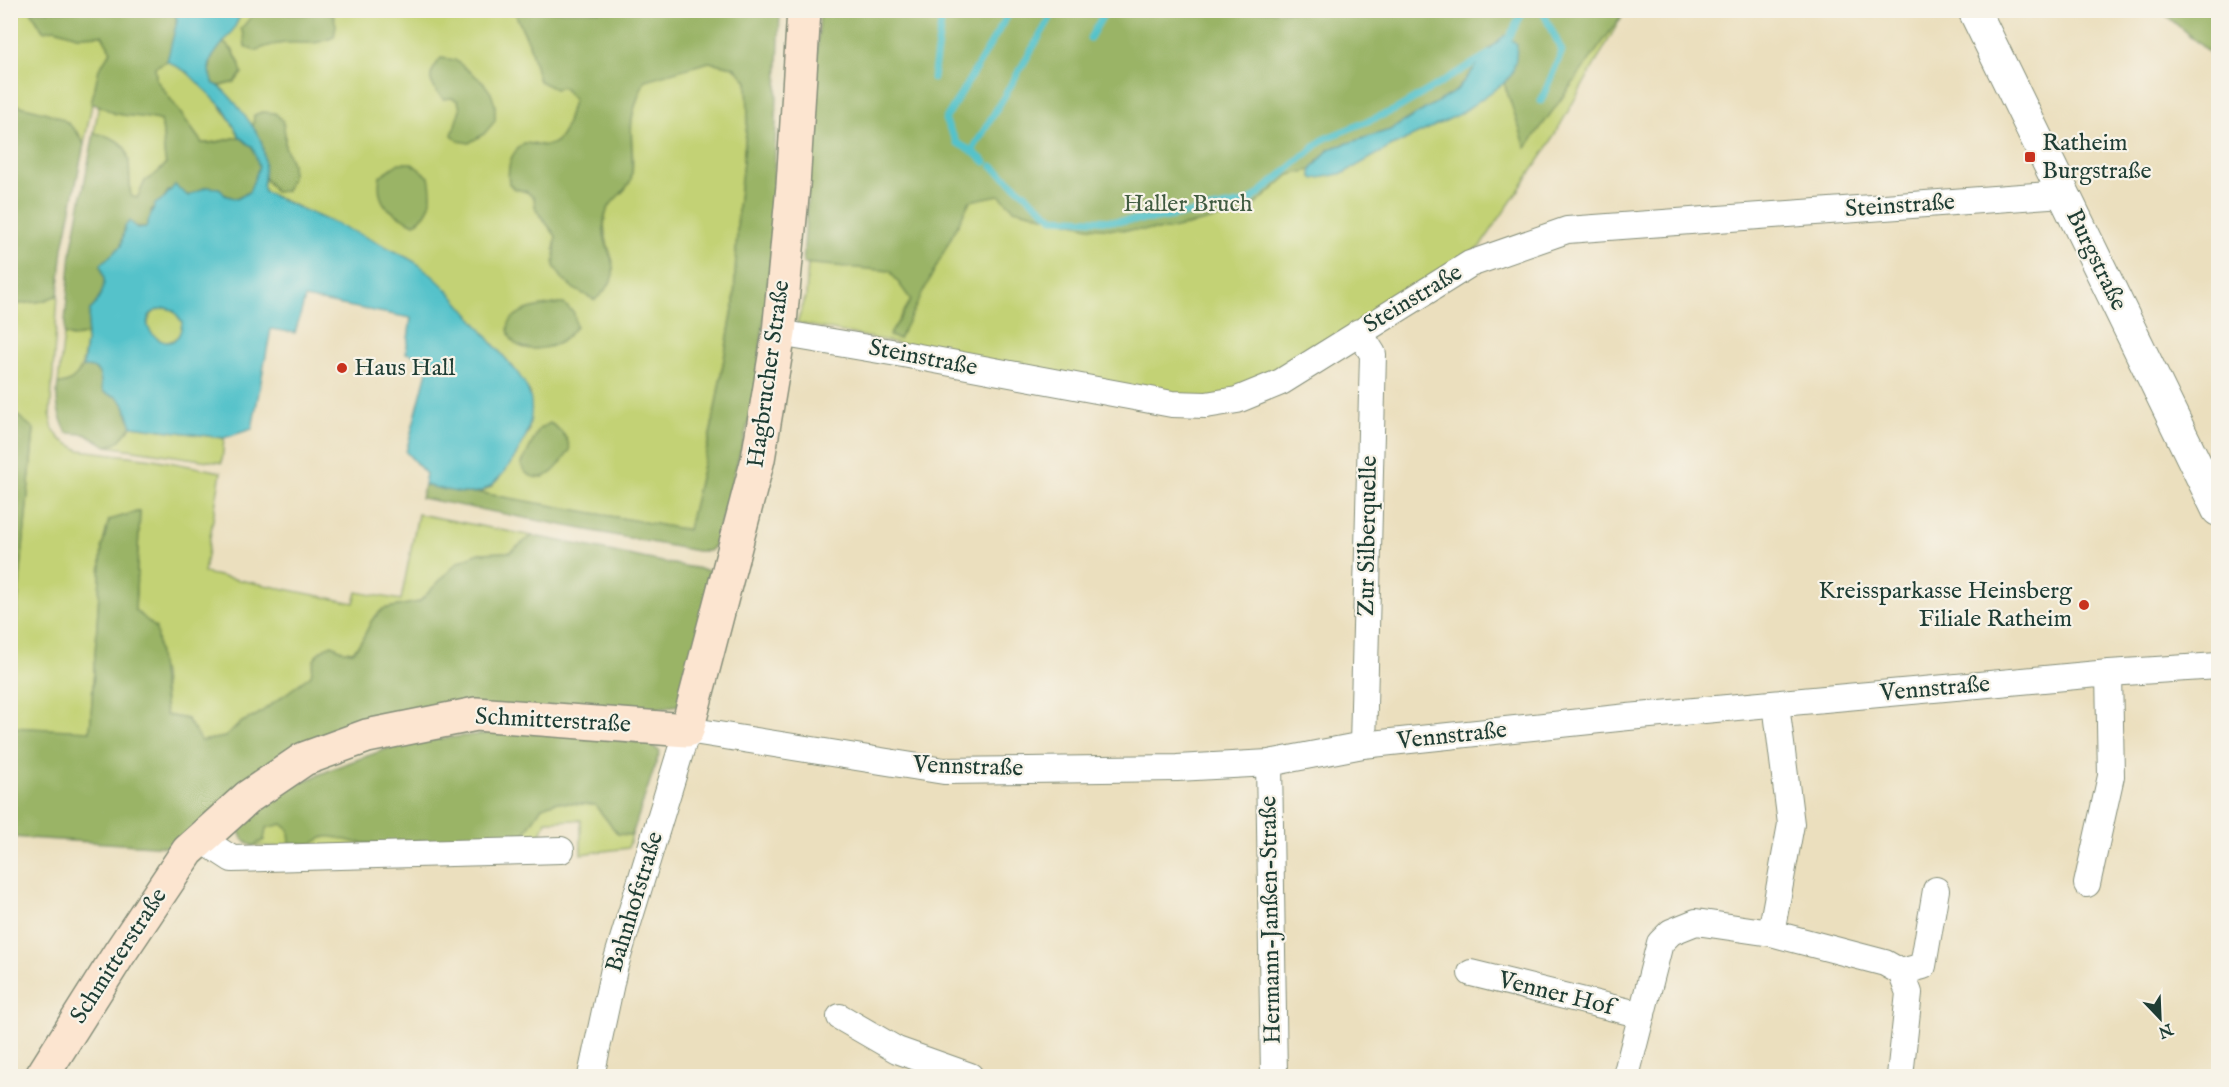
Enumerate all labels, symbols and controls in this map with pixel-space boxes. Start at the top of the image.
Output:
place label: Ratheim Burgstraße [2042,128,2151,187]
marker: Ratheim Burgstraße [2023,150,2037,164]
street label: Steinstraße [1844,187,1956,225]
park label: Haller Bruch [1123,189,1253,220]
street label: Burgstraße [2058,204,2134,316]
street label: Steinstraße [1358,257,1468,341]
street label: Hagbrucher Straße [740,278,798,470]
street label: Steinstraße [866,332,980,384]
place label: Haus Hall [354,353,456,384]
marker: Haus Hall [335,361,349,375]
street label: Zur Silberquelle [1351,455,1385,617]
place label: Kreissparkasse Heinsberg Filiale Ratheim [1818,576,2073,635]
marker: Kreissparkasse Heinsberg Filiale Ratheim [2077,598,2091,612]
street label: Vennstraße [1878,669,1991,709]
street label: Schmitterstraße [474,701,632,741]
street label: Vennstraße [1395,715,1508,757]
street label: Vennstraße [911,750,1024,784]
street label: Hermann-Janßen-Straße [1253,795,1289,1045]
street label: Bahnhofstraße [599,828,671,976]
street label: Schmitterstraße [64,882,174,1030]
street label: Venner Hof [1494,964,1621,1024]
north arrow [2130,988,2190,1048]
text: N [2155,1018,2176,1042]

